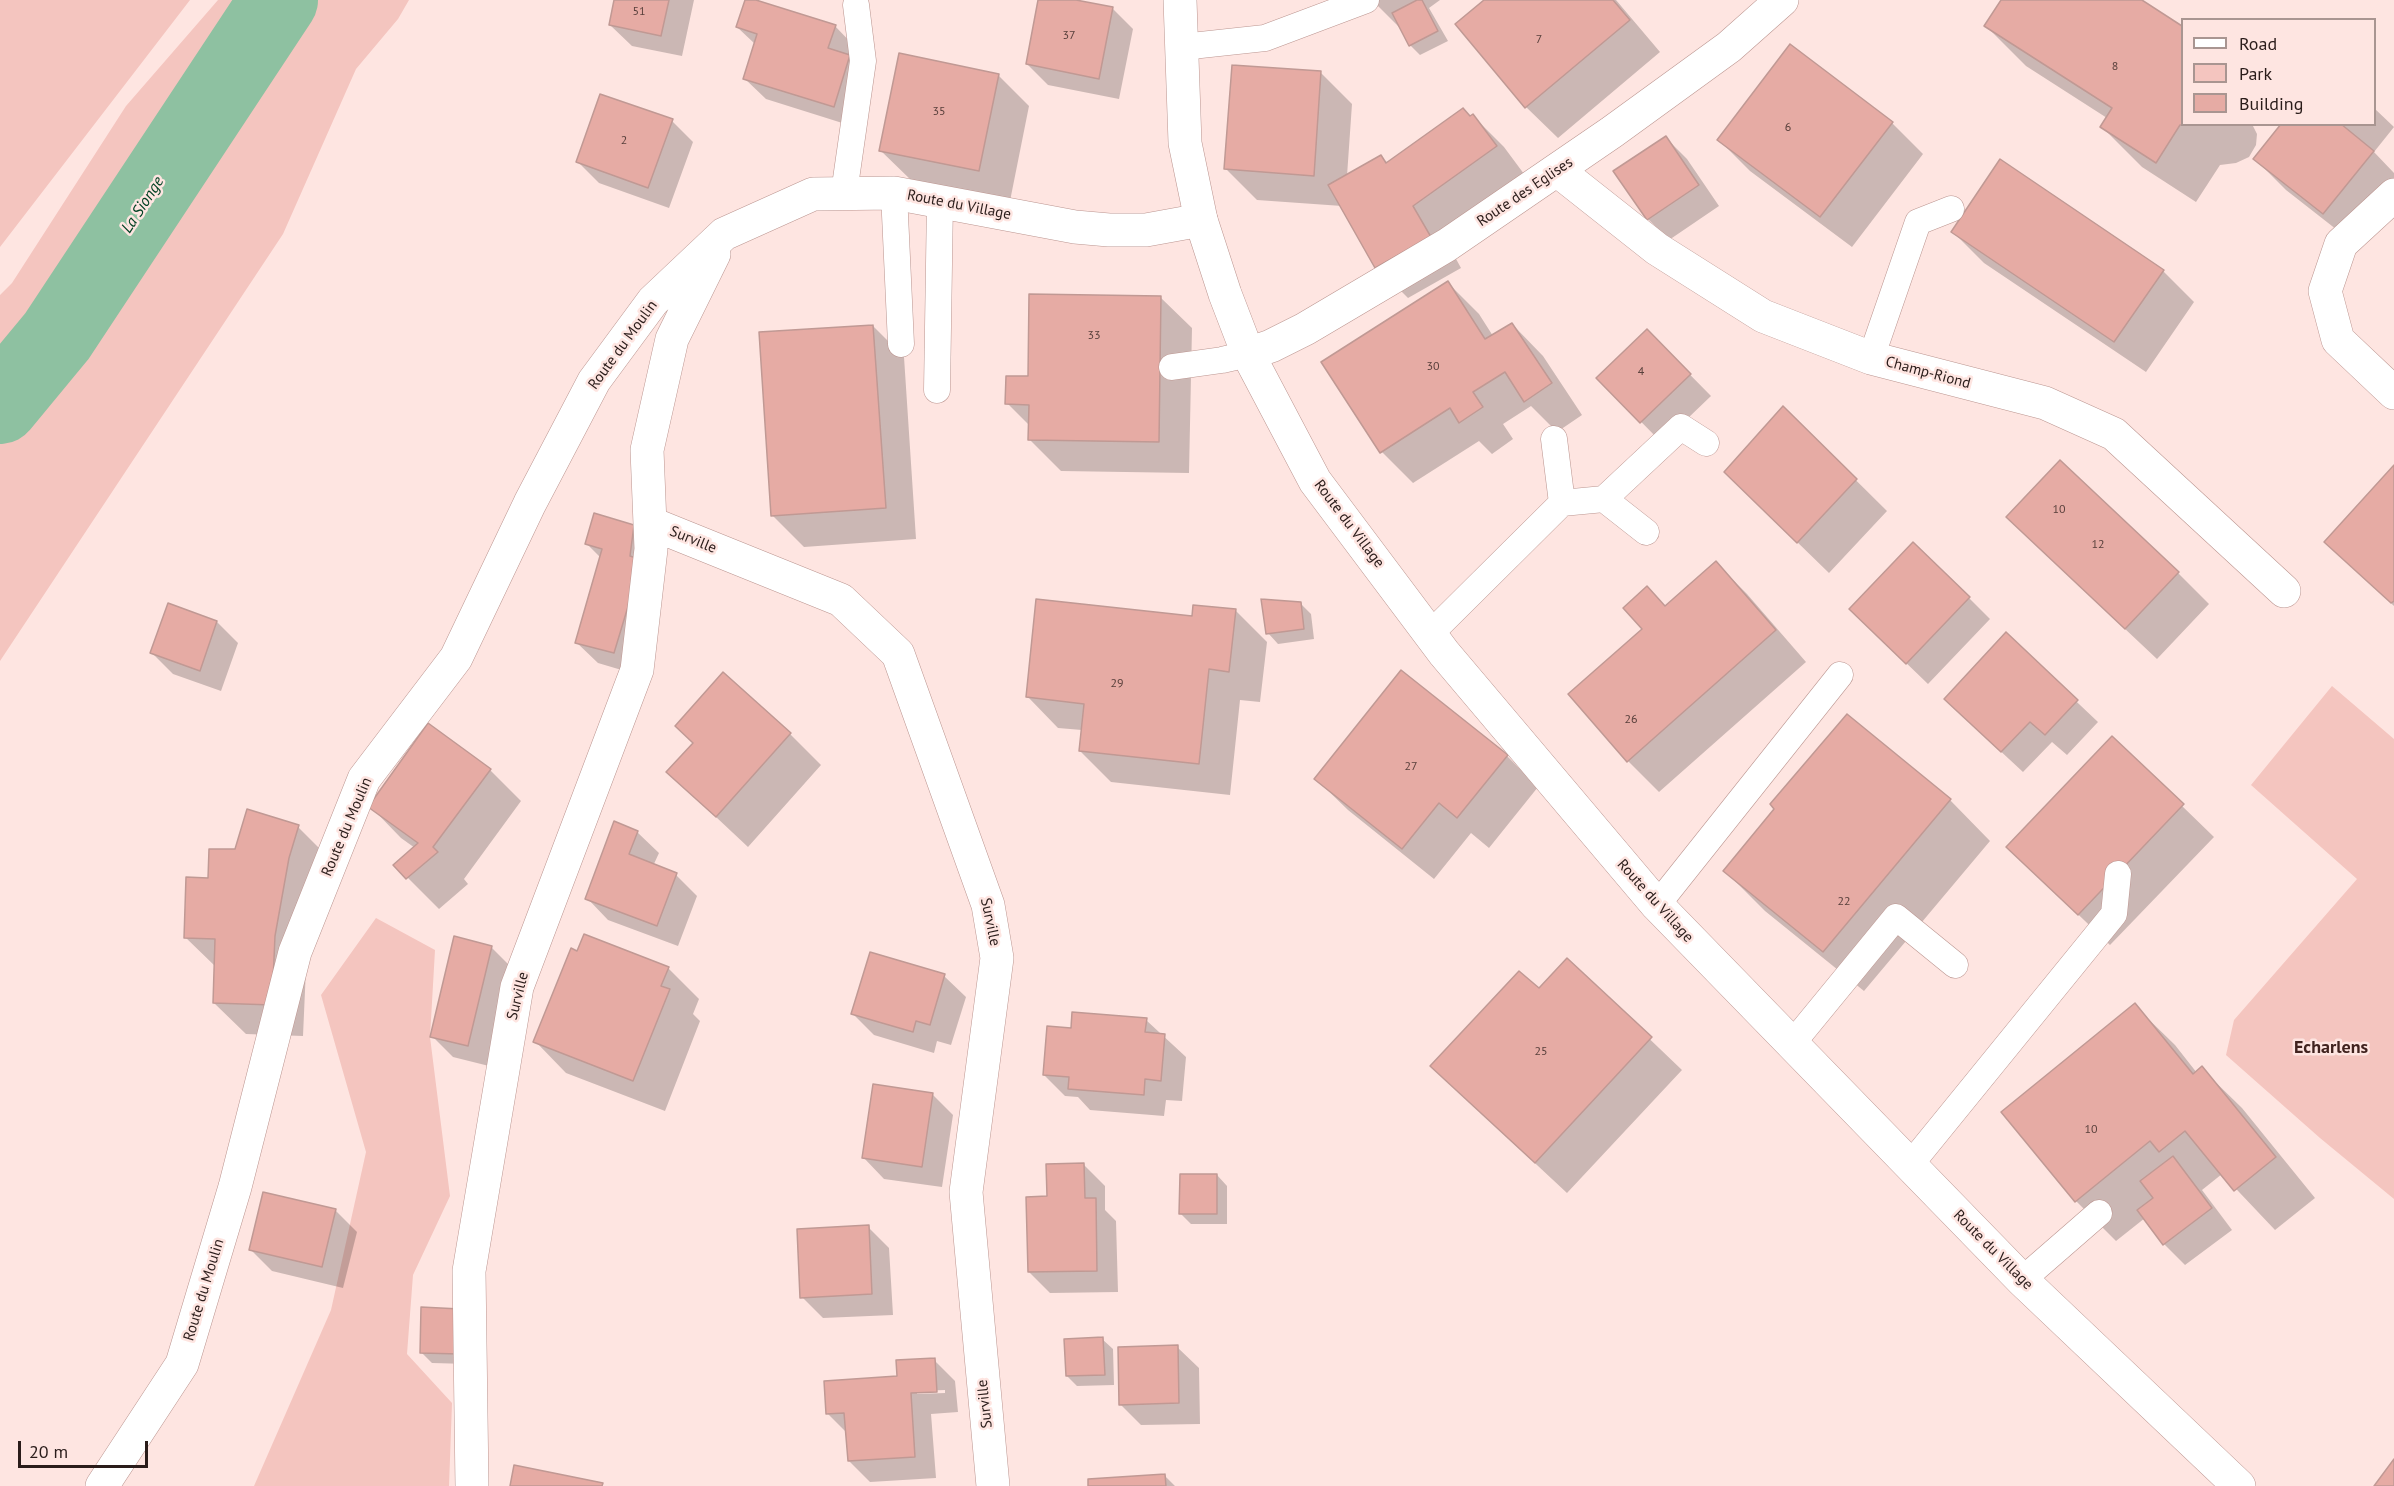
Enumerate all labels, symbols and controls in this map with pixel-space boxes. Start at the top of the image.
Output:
house number: 51 [632,5,646,19]
legend [2181,18,2376,126]
house number: 37 [1062,29,1076,43]
text: Road [2239,32,2277,55]
house number: 7 [1536,33,1542,47]
house number: 8 [2112,60,2118,74]
text: Park [2239,62,2272,85]
text: Building [2239,92,2303,115]
house number: 35 [932,105,946,119]
house number: 6 [1785,121,1791,135]
house number: 2 [621,134,627,148]
street label: Route des Eglises [1474,153,1576,231]
water label: La Sionge [118,173,168,237]
street label: Route du Village [906,186,1012,224]
street label: Route du Moulin [585,297,661,393]
house number: 33 [1087,329,1101,343]
street label: Champ-Riond [1884,353,1972,393]
house number: 30 [1426,360,1440,374]
house number: 4 [1638,365,1644,379]
street label: Route du Village [1310,476,1388,572]
house number: 10 [2052,503,2066,517]
street label: Surville [667,523,719,557]
house number: 12 [2091,538,2105,552]
house number: 29 [1110,677,1124,691]
house number: 26 [1624,713,1638,727]
house number: 27 [1404,760,1418,774]
street label: Route du Moulin [318,775,376,879]
street label: Route du Village [1613,856,1697,946]
house number: 22 [1837,895,1851,909]
street label: Surville [976,896,1004,948]
street label: Surville [503,970,533,1022]
district label: Echarlens [2294,1037,2368,1059]
house number: 25 [1534,1045,1548,1059]
house number: 10 [2084,1123,2098,1137]
street label: Route du Village [1949,1206,2037,1294]
street label: Route du Moulin [180,1237,228,1343]
street label: Surville [973,1379,997,1429]
scale bar [21,1429,152,1467]
text: 20 m [29,1440,68,1463]

